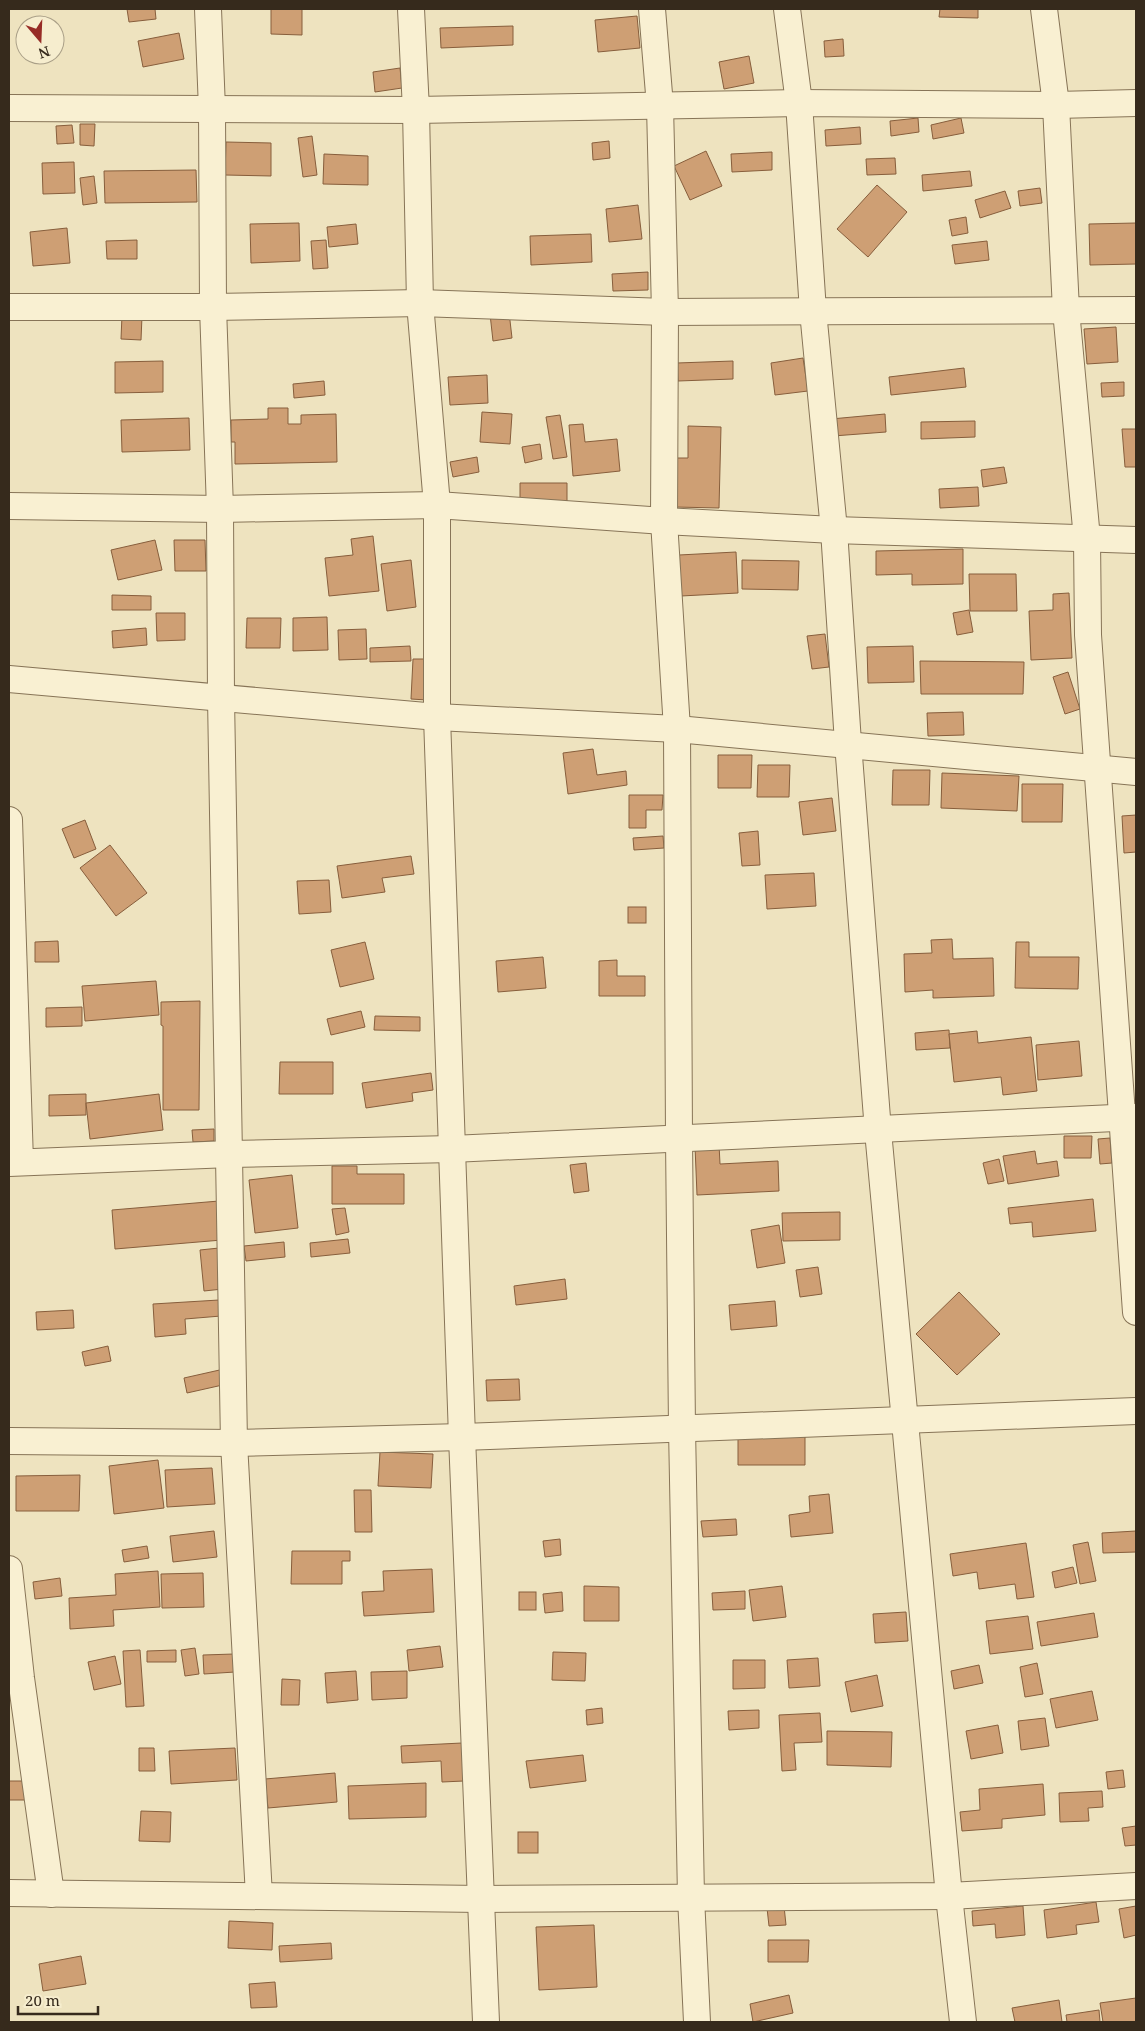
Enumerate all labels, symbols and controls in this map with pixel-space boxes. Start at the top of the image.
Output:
north arrow [15,15,65,65]
text: N [36,42,53,64]
scale bar [18,1984,98,2016]
text: 20 m [25,1990,60,2010]

